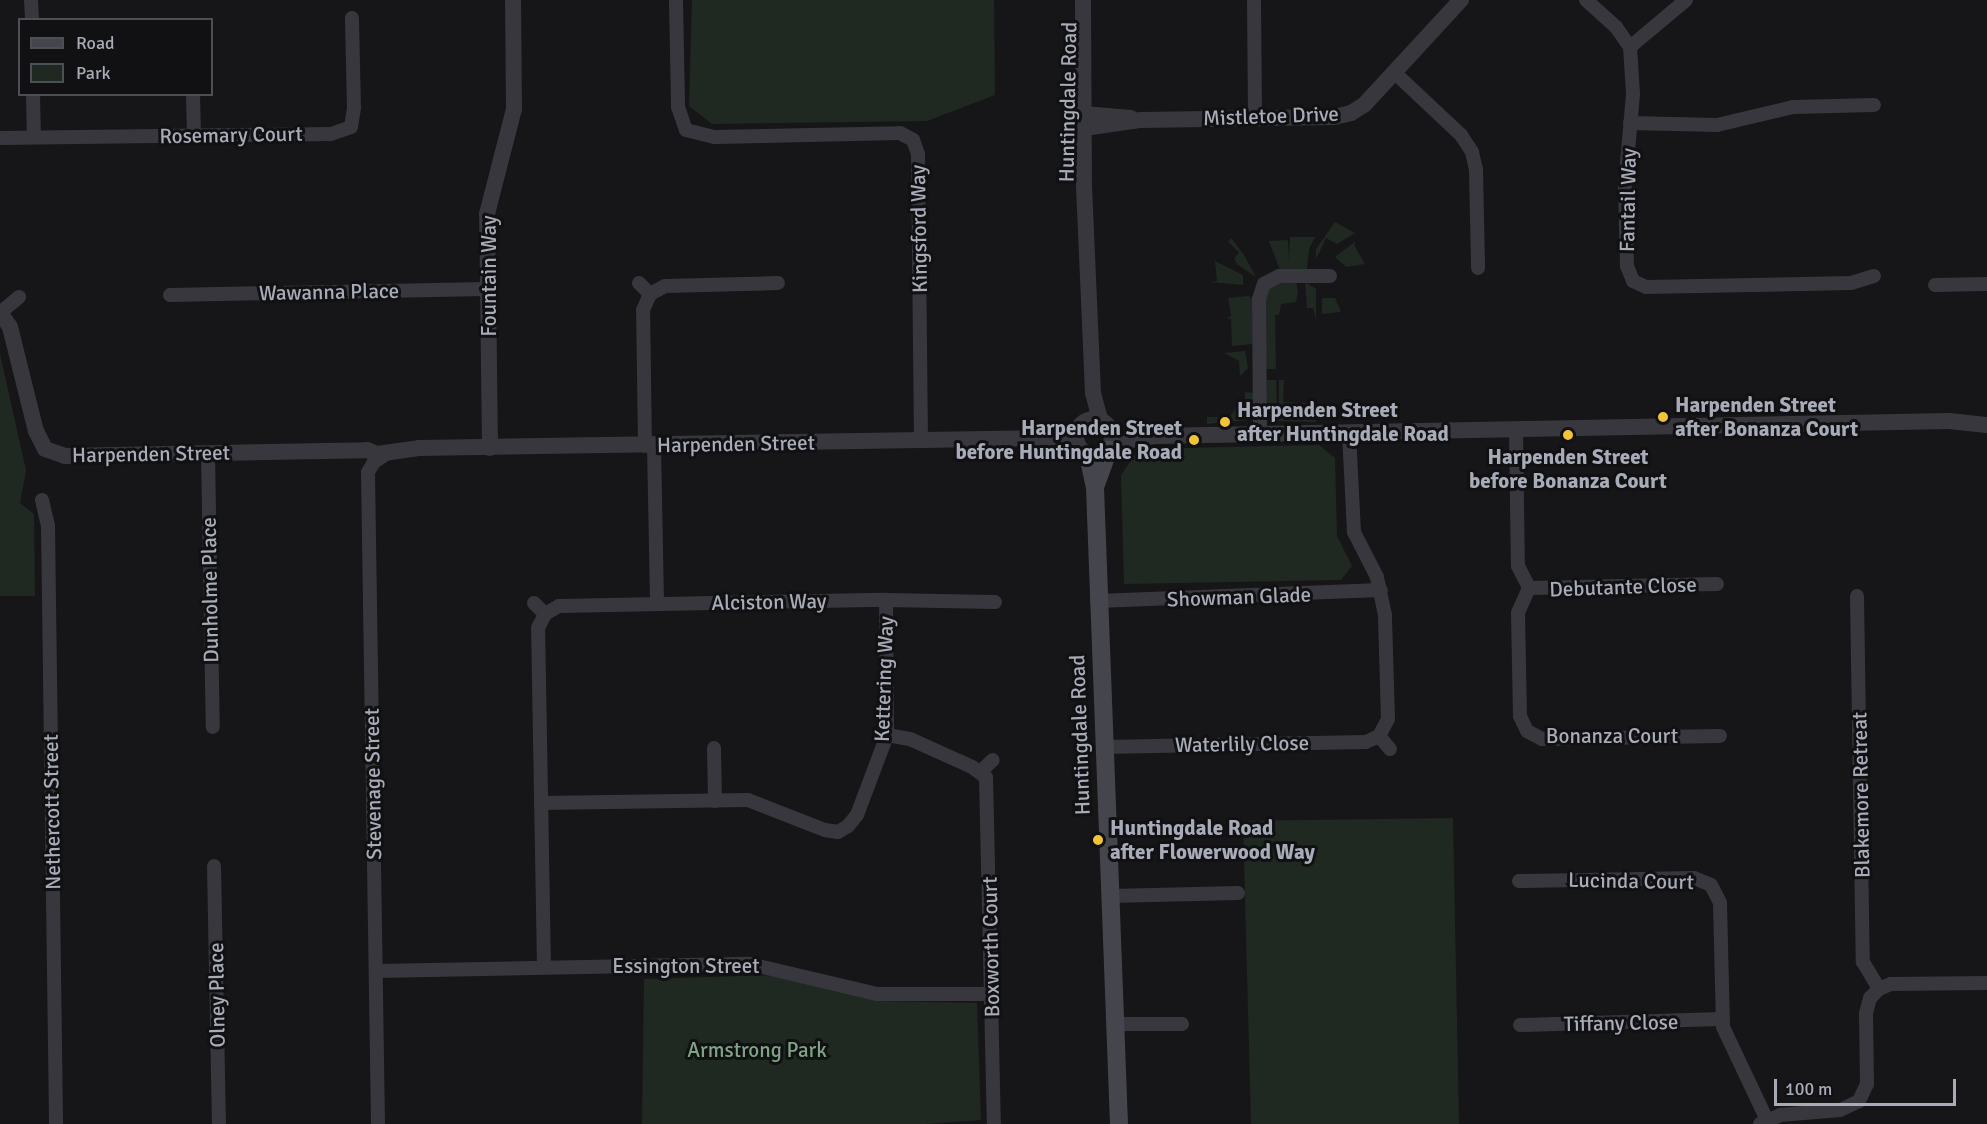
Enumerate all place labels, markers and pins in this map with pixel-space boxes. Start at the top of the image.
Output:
place label: Harpenden Street after Bonanza Court [1675,392,1858,442]
place label: Harpenden Street after Huntingdale Road [1237,397,1449,447]
marker: Harpenden Street after Bonanza Court [1656,410,1670,424]
place label: Harpenden Street before Huntingdale Road [955,415,1182,465]
marker: Harpenden Street after Huntingdale Road [1218,415,1232,429]
marker: Harpenden Street before Bonanza Court [1561,428,1575,442]
marker: Harpenden Street before Huntingdale Road [1187,433,1201,447]
place label: Harpenden Street before Bonanza Court [1469,444,1667,494]
place label: Huntingdale Road after Flowerwood Way [1110,815,1315,865]
marker: Huntingdale Road after Flowerwood Way [1091,833,1105,847]

